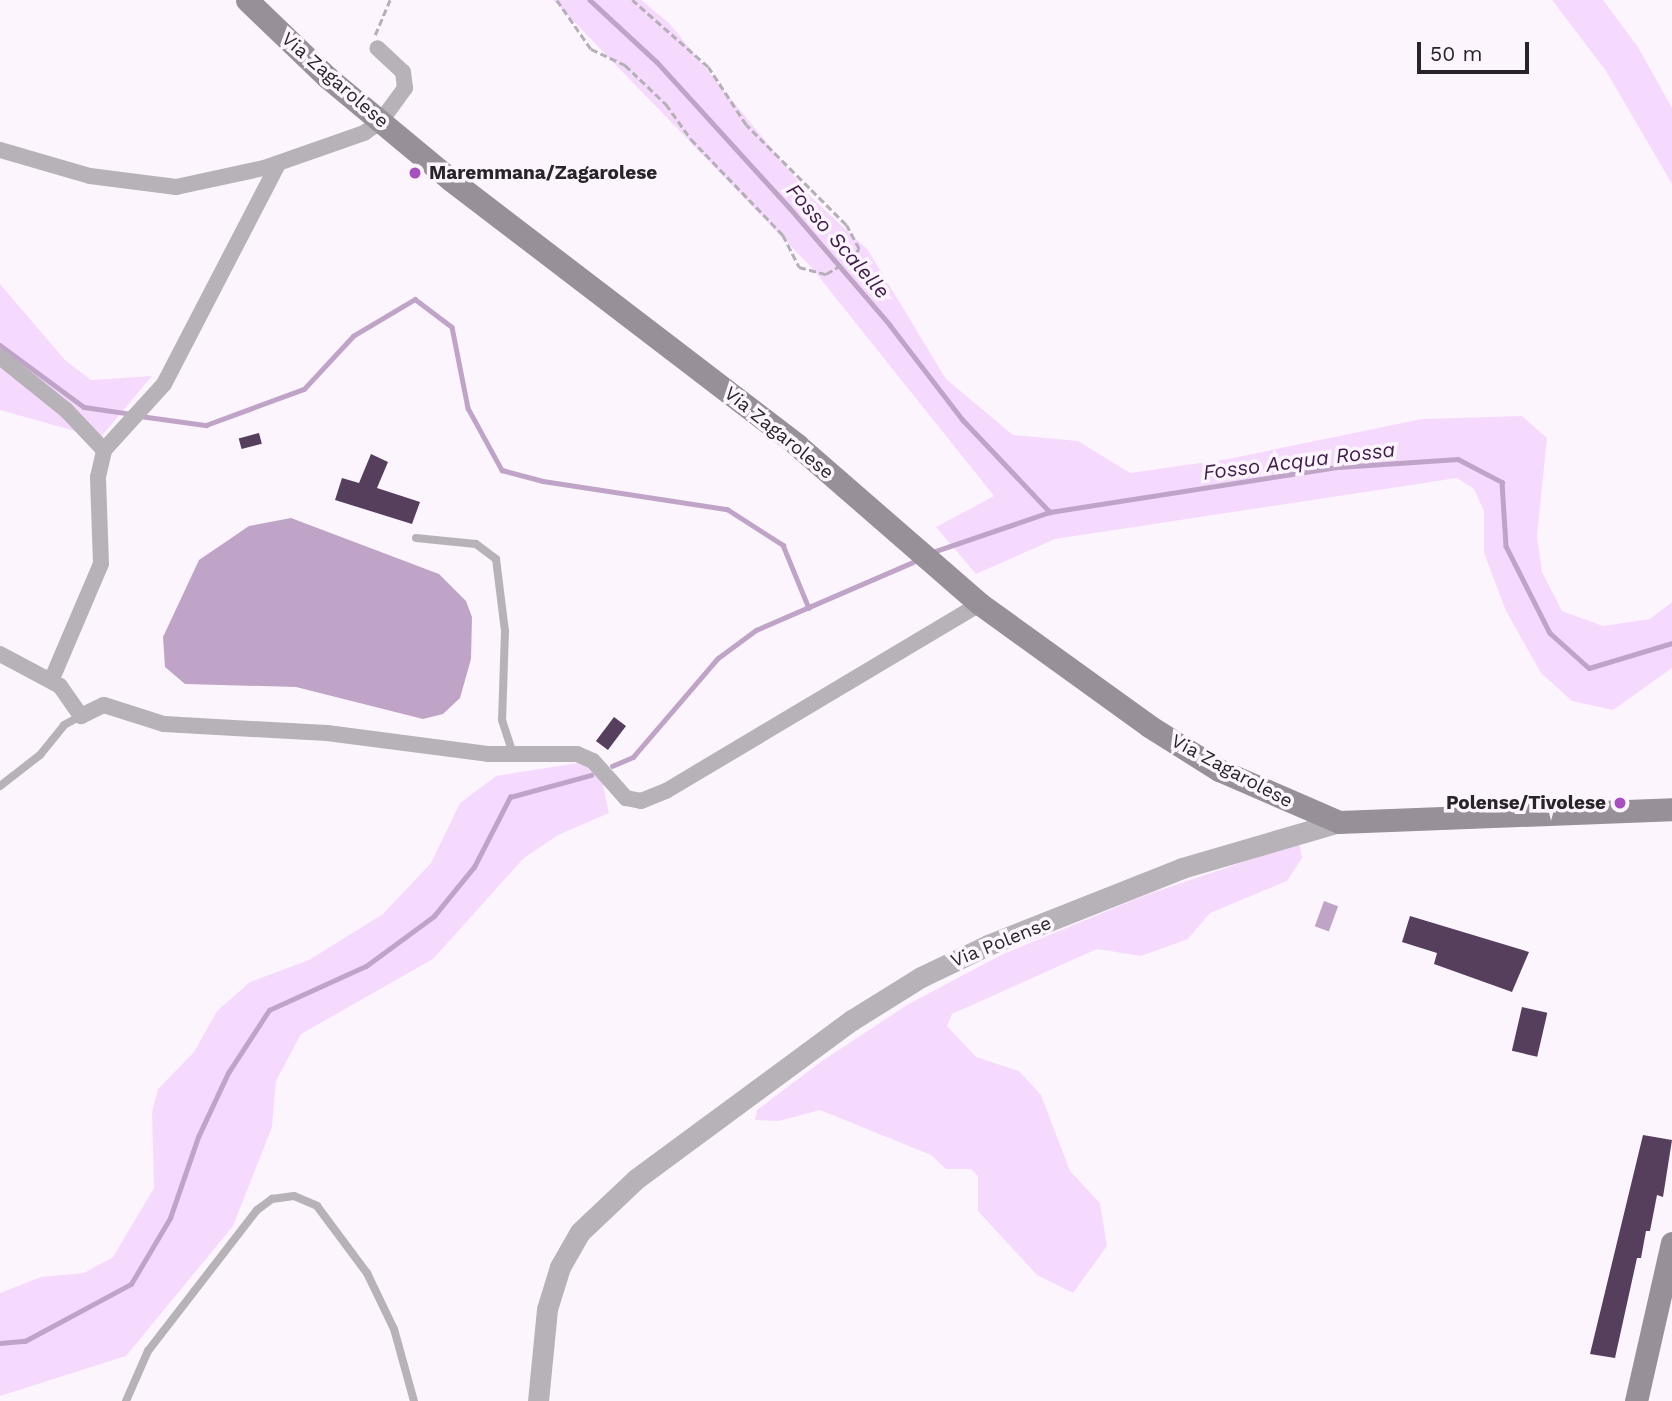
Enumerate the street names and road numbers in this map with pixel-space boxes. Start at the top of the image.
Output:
street label: Via Zagarolese [277,27,393,133]
street label: Via Zagarolese [719,382,839,484]
street label: Via Zagarolese [1167,729,1297,813]
street label: Via Polense [947,911,1055,973]

